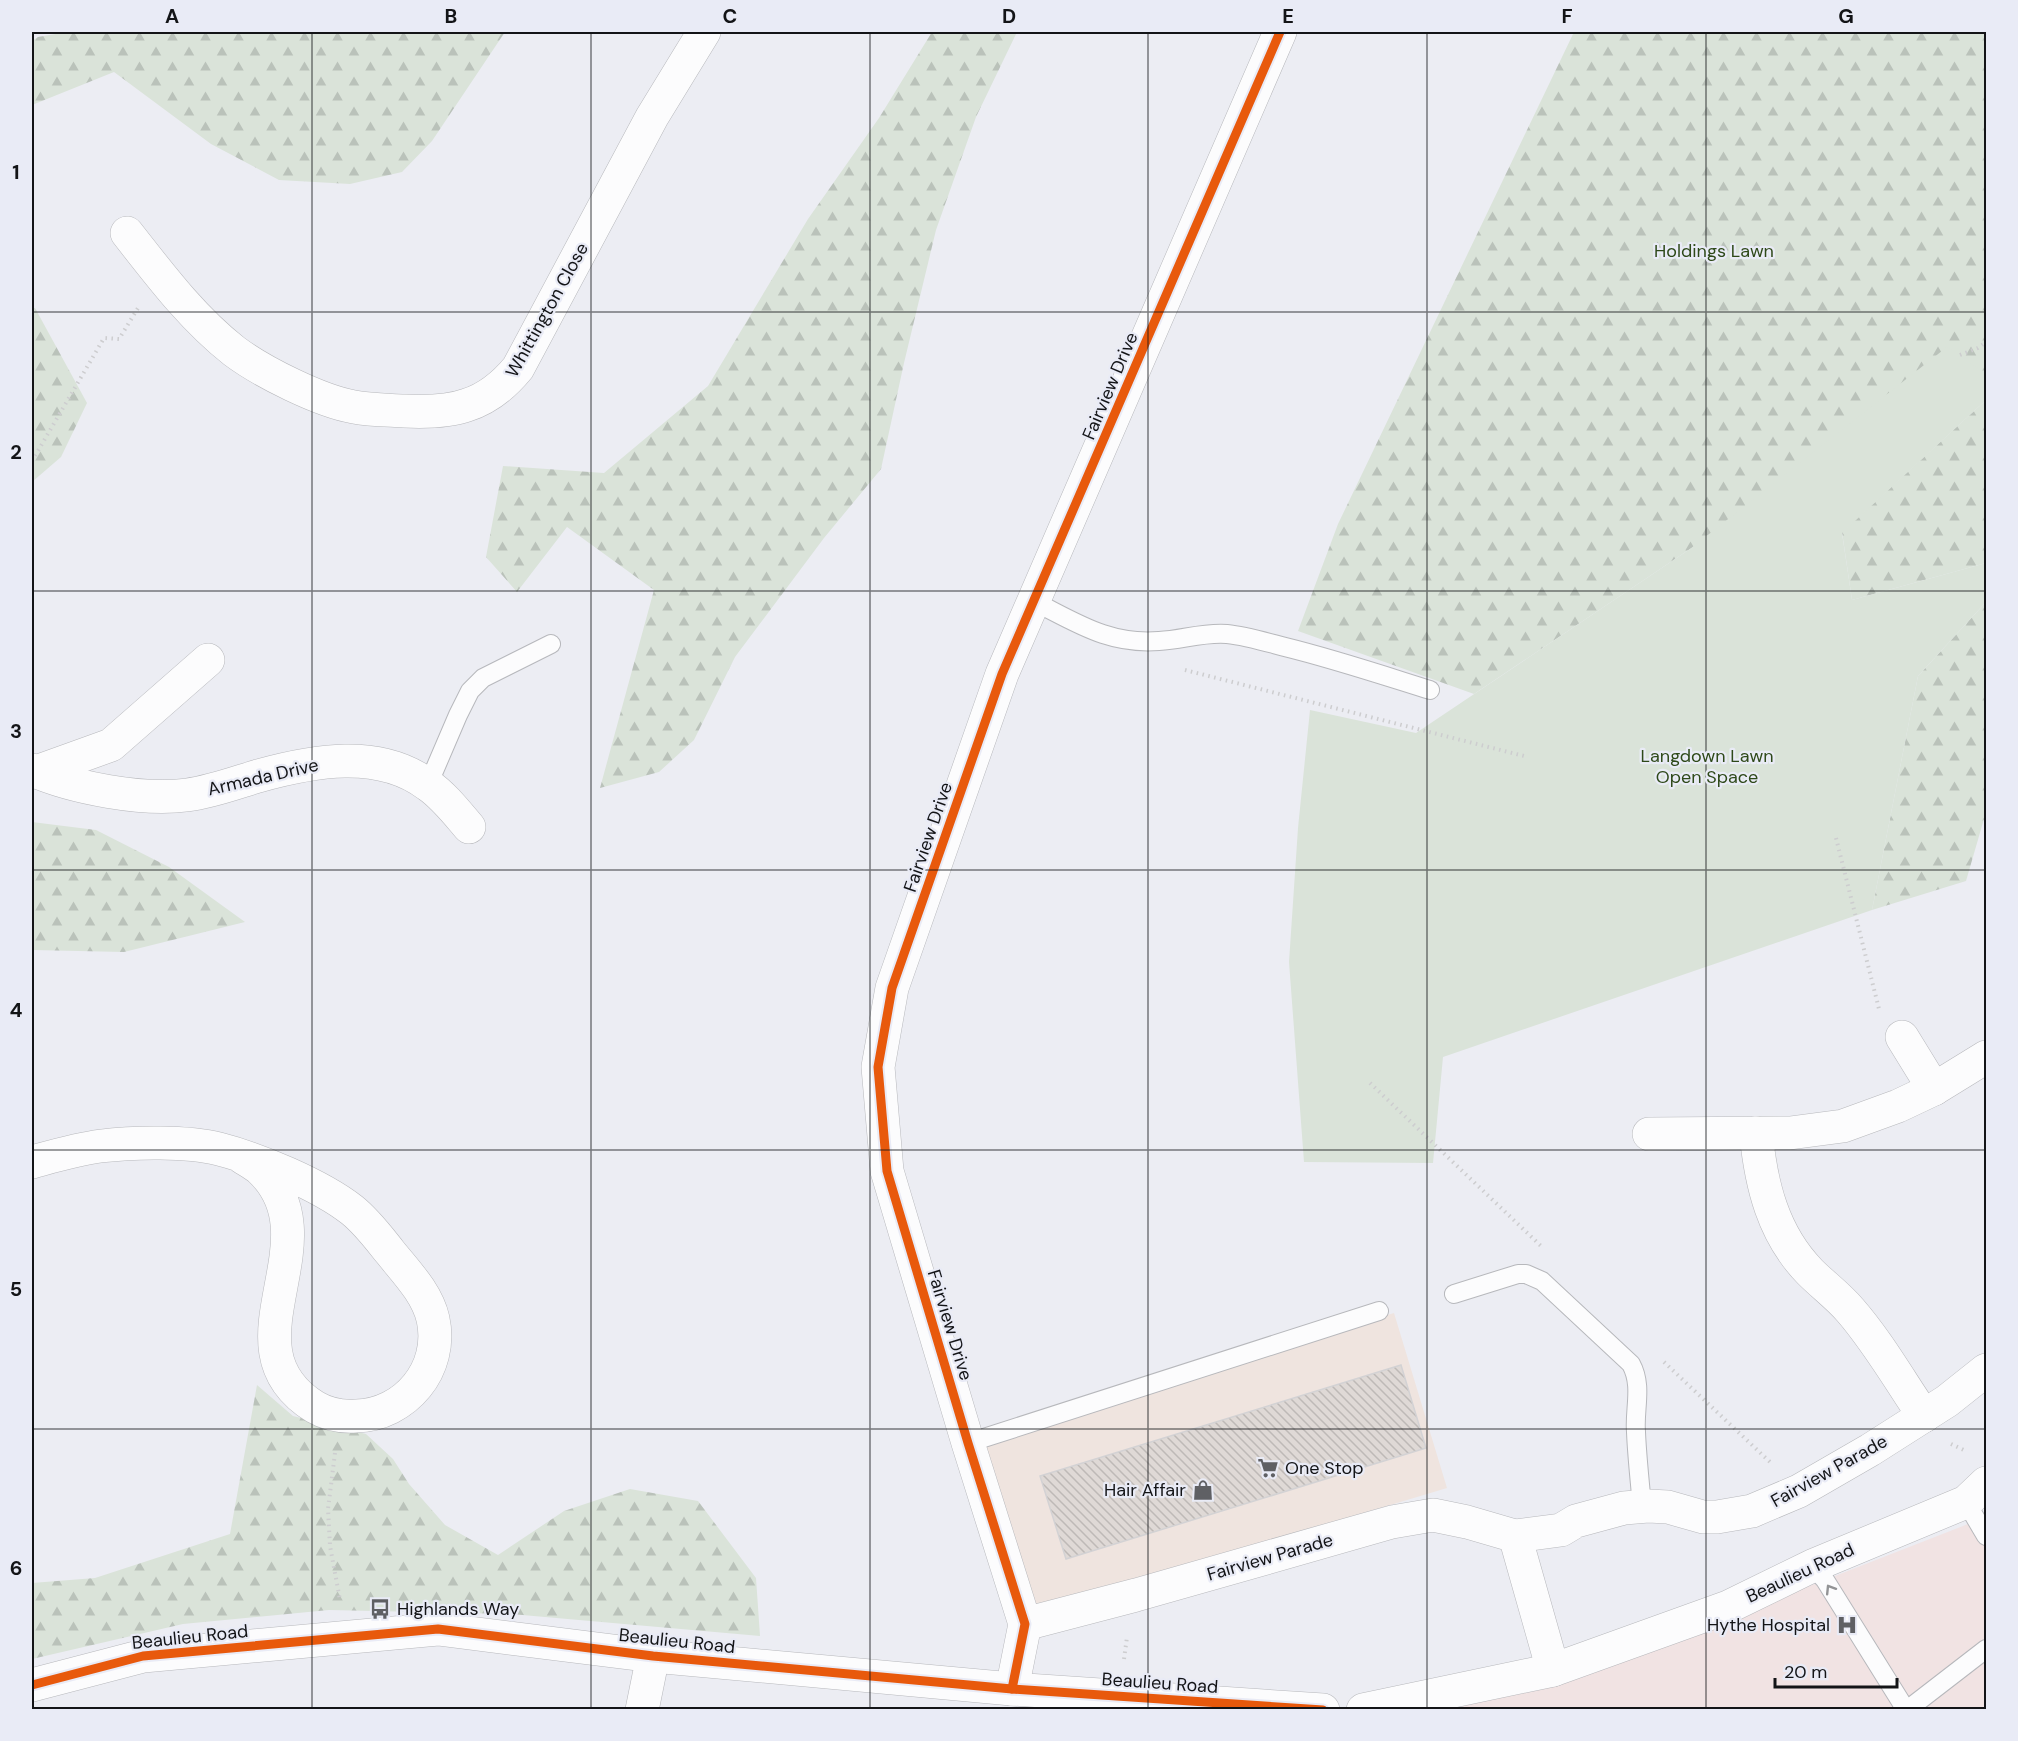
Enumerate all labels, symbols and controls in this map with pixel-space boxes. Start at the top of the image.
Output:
text: A [165,3,179,29]
text: B [445,3,457,29]
text: C [723,3,737,29]
text: D [1002,3,1016,29]
text: E [1282,3,1294,29]
text: F [1561,3,1573,29]
text: G [1838,3,1854,29]
text: 1 [12,159,20,185]
street label: Whittington Close [500,238,594,382]
park label: Holdings Lawn [1654,239,1774,263]
street label: Fairview Drive [1077,329,1143,443]
text: 2 [10,439,22,465]
text: 3 [10,718,22,744]
park label: Langdown Lawn Open Space [1641,744,1773,789]
street label: Armada Drive [205,753,321,801]
street label: Fairview Drive [898,779,958,895]
text: 4 [10,997,23,1023]
street label: Fairview Drive [922,1267,978,1383]
text: 5 [10,1276,22,1302]
street label: Fairview Parade [1766,1429,1892,1513]
supermarket icon: One Stop [1256,1456,1280,1480]
place label: One Stop [1285,1456,1363,1480]
place label: Hair Affair [1104,1478,1186,1502]
shop icon: Hair Affair [1191,1478,1215,1502]
street label: Fairview Parade [1204,1528,1336,1586]
street label: Beaulieu Road [1742,1537,1858,1609]
text: 6 [10,1555,22,1581]
one-way arrow [1826,1585,1838,1595]
bus stop icon: Highlands Way [368,1597,392,1621]
place label: Highlands Way [397,1597,519,1621]
place label: Hythe Hospital [1707,1613,1830,1637]
hospital icon: Hythe Hospital [1835,1613,1859,1637]
street label: Beaulieu Road [131,1619,249,1655]
street label: Beaulieu Road [618,1623,736,1659]
scale bar [1775,1651,1896,1689]
text: 20 m [1784,1660,1827,1684]
street label: Beaulieu Road [1101,1667,1219,1699]

